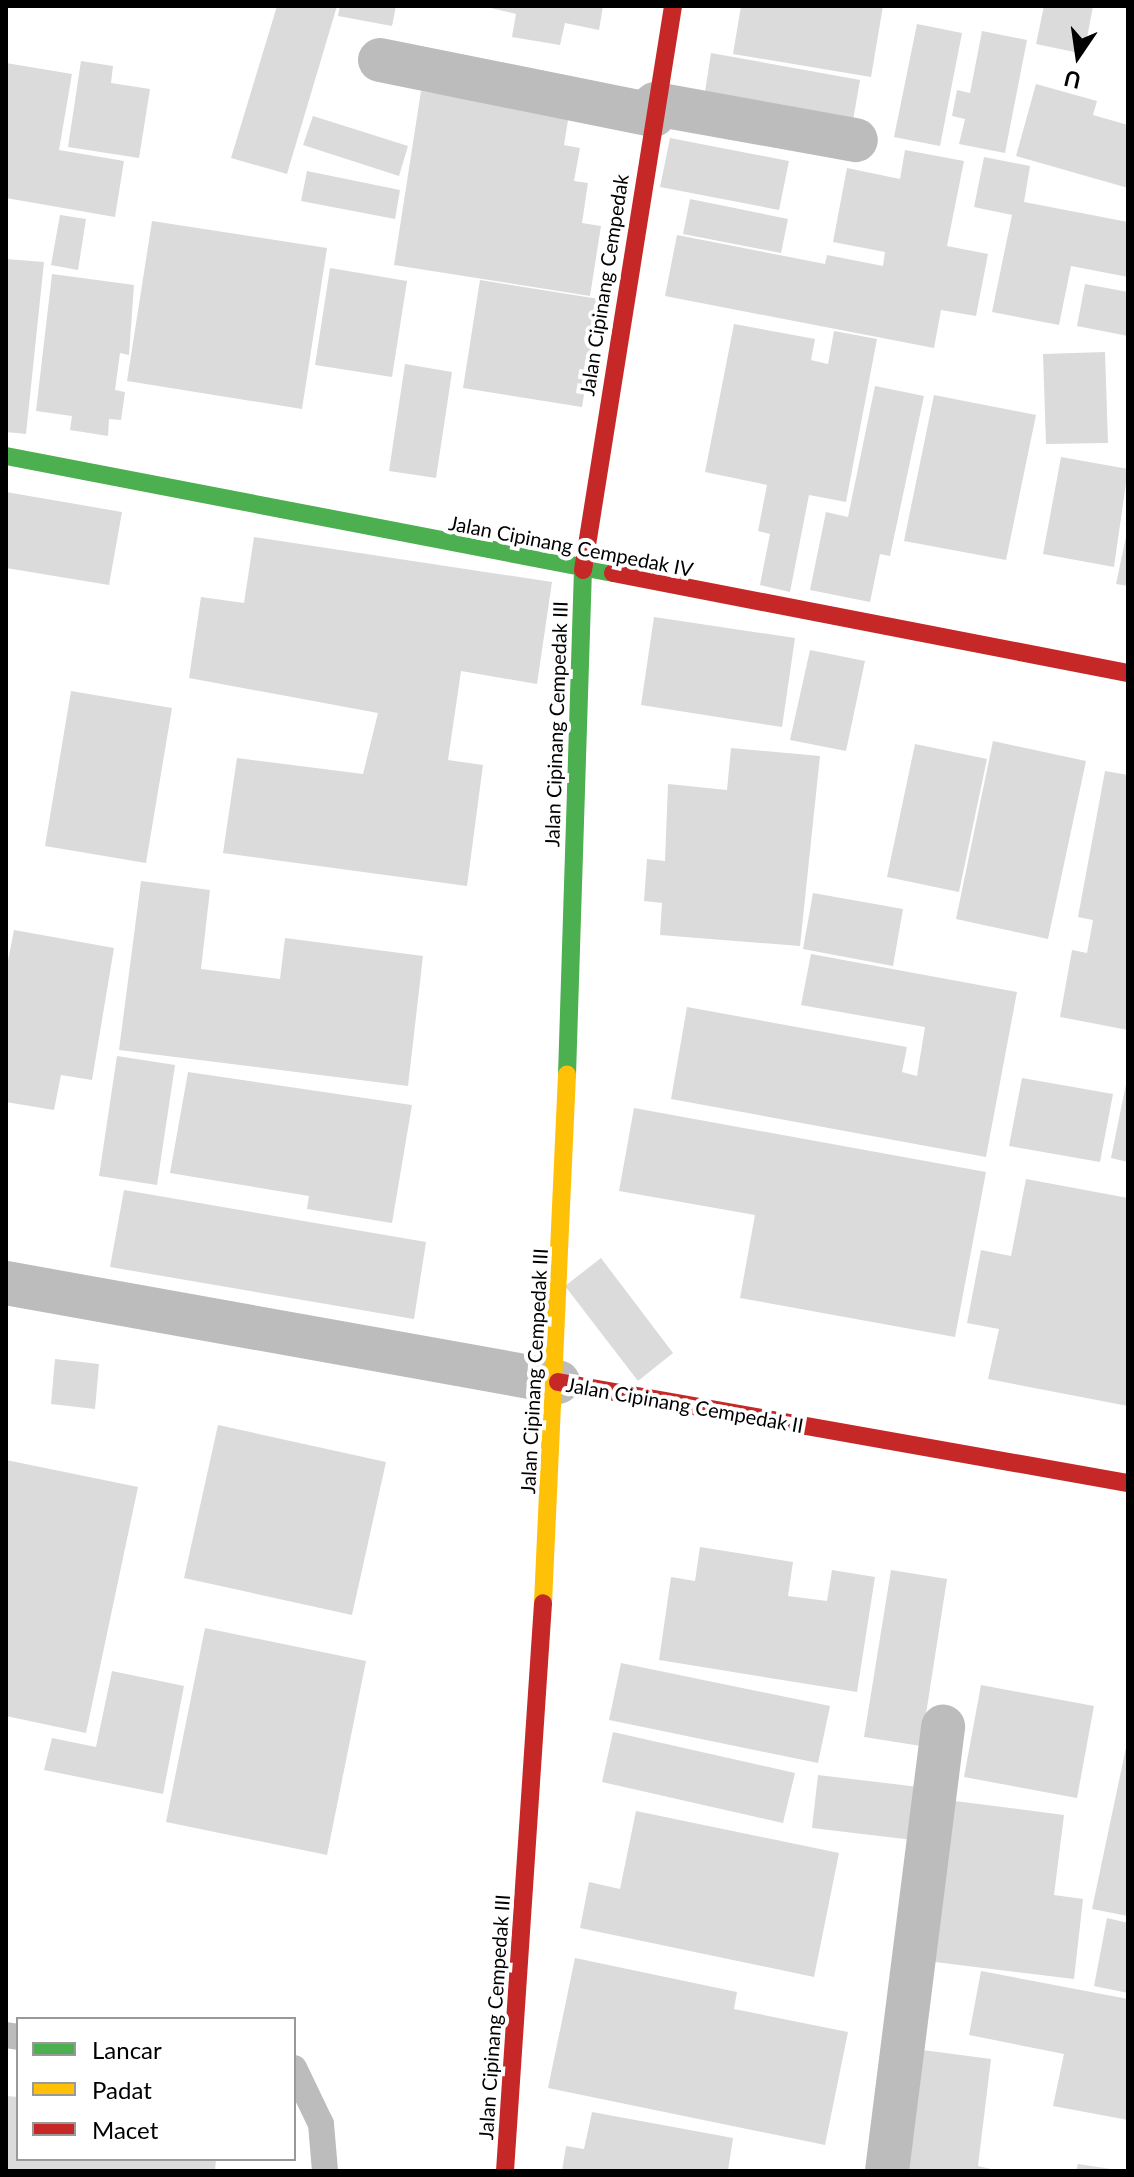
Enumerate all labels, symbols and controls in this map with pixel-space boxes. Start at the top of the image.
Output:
north arrow [1038,16,1118,96]
text: U [1061,65,1083,95]
street label: Jalan Cipinang Cempedak [575,172,633,398]
street label: Jalan Cipinang Cempedak IV [447,511,695,581]
street label: Jalan Cipinang Cempedak III [540,601,572,847]
street label: Jalan Cipinang Cempedak III [516,1248,552,1494]
street label: Jalan Cipinang Cempedak II [565,1372,805,1438]
street label: Jalan Cipinang Cempedak III [473,1893,515,2141]
legend [16,2017,296,2161]
text: Lancar [92,2035,162,2064]
text: Padat [92,2075,152,2104]
text: Macet [92,2115,158,2144]

